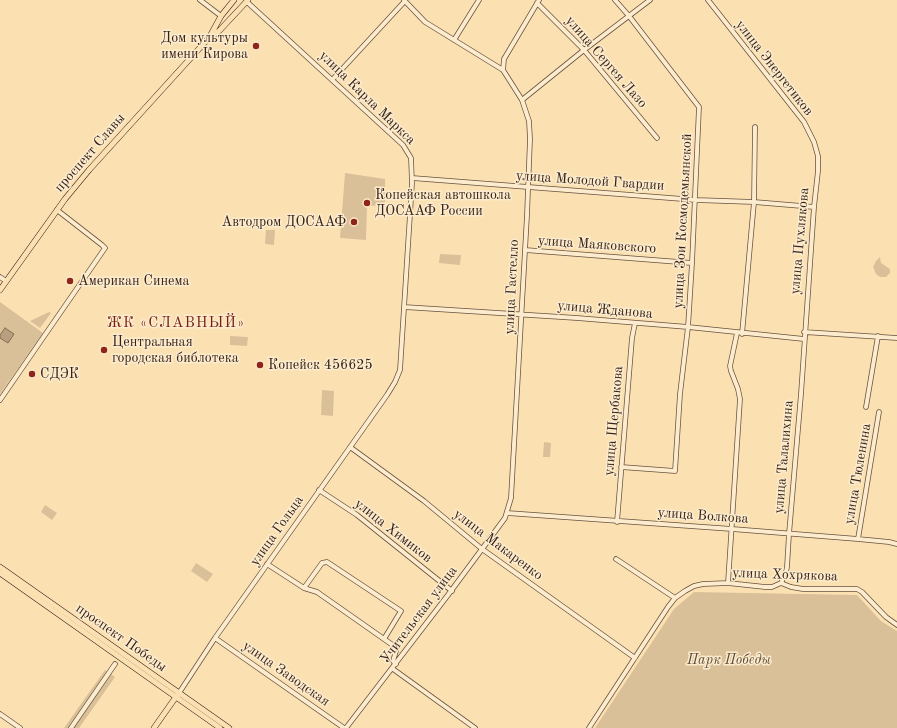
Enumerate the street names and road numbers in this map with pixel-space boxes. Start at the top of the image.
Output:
street label: улица Сергея Лазо [561,12,651,112]
street label: улица Энергетиков [731,17,817,119]
street label: улица Карла Маркса [315,48,419,148]
street label: проспект Славы [51,110,129,196]
street label: улица Зои Космодемьянской [670,133,696,309]
street label: улица Молодой Гвардии [515,167,665,195]
street label: улица Пухлякова [787,187,813,295]
street label: улица Маяковского [537,232,657,258]
street label: улица Гастелло [501,239,523,335]
street label: улица Жданова [557,297,653,323]
street label: улица Щербакова [601,365,627,477]
street label: улица Талалихина [771,400,797,514]
street label: улица Тюленина [841,422,875,526]
street label: улица Гольца [247,493,307,569]
street label: улица Химиков [351,495,435,567]
street label: улица Волкова [657,504,749,528]
street label: улица Макаренко [450,506,546,584]
street label: Учительская улица [377,563,461,667]
street label: улица Хохрякова [732,565,838,585]
street label: проспект Победы [72,600,170,676]
street label: улица Заводская [239,638,333,710]

